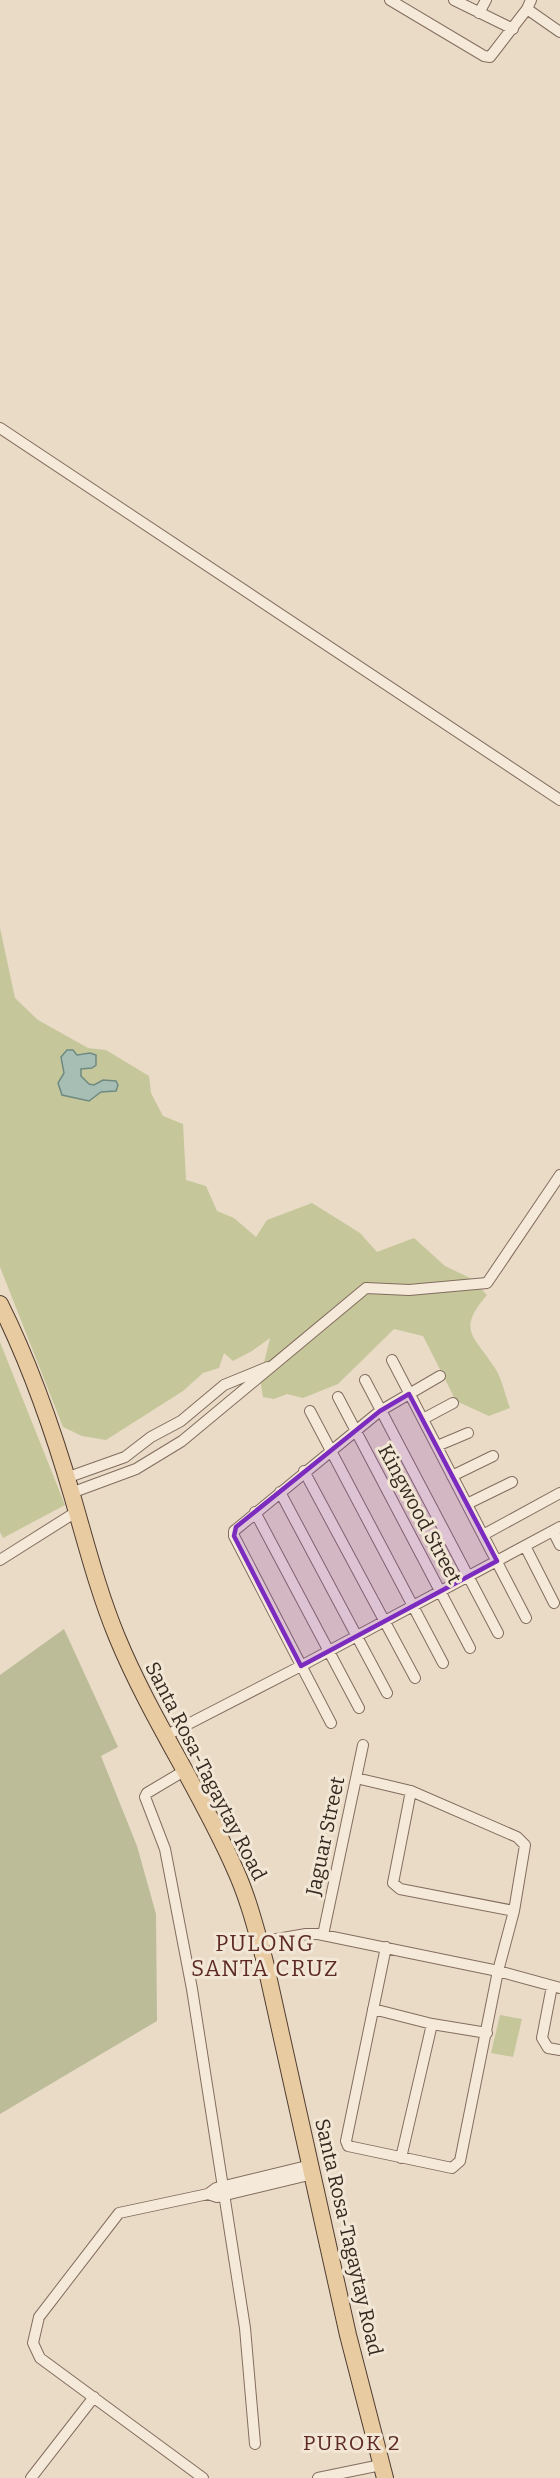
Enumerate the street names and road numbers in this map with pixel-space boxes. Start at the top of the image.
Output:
street label: Kingwood Street [373,1440,467,1588]
street label: Santa Rosa-Tagaytay Road [140,1658,272,1885]
street label: Jaguar Street [300,1774,349,1899]
street label: Santa Rosa-Tagaytay Road [310,2116,388,2358]

